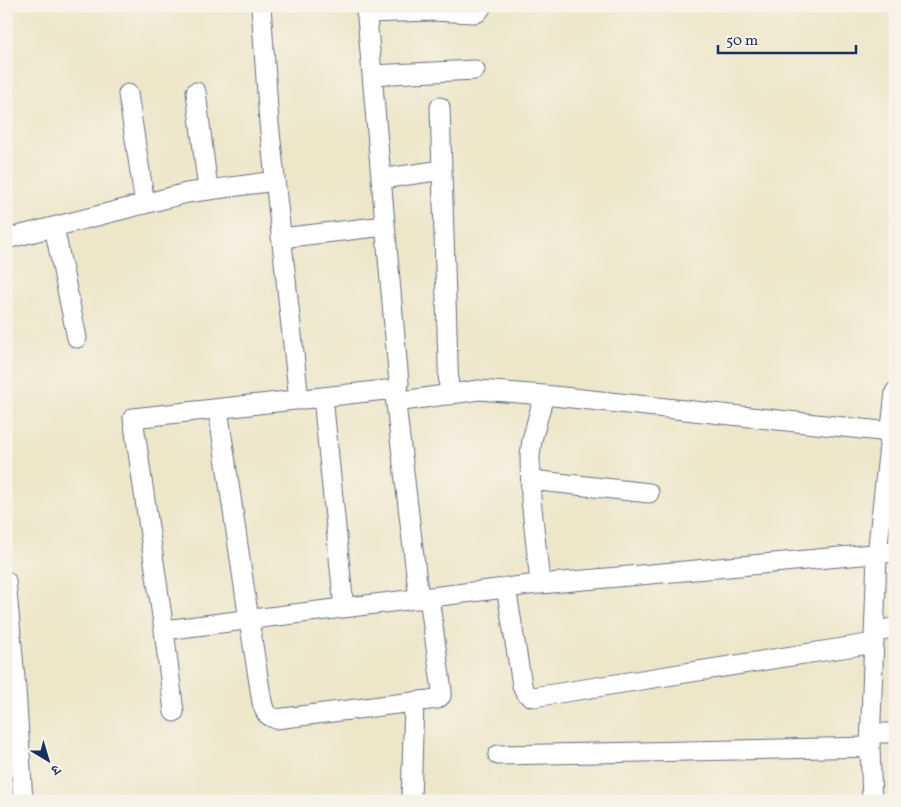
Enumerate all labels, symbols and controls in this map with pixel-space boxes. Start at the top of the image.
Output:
scale bar [718,22,856,54]
text: 50 m [726,31,758,52]
north arrow [22,734,72,784]
text: उ [46,759,65,779]

